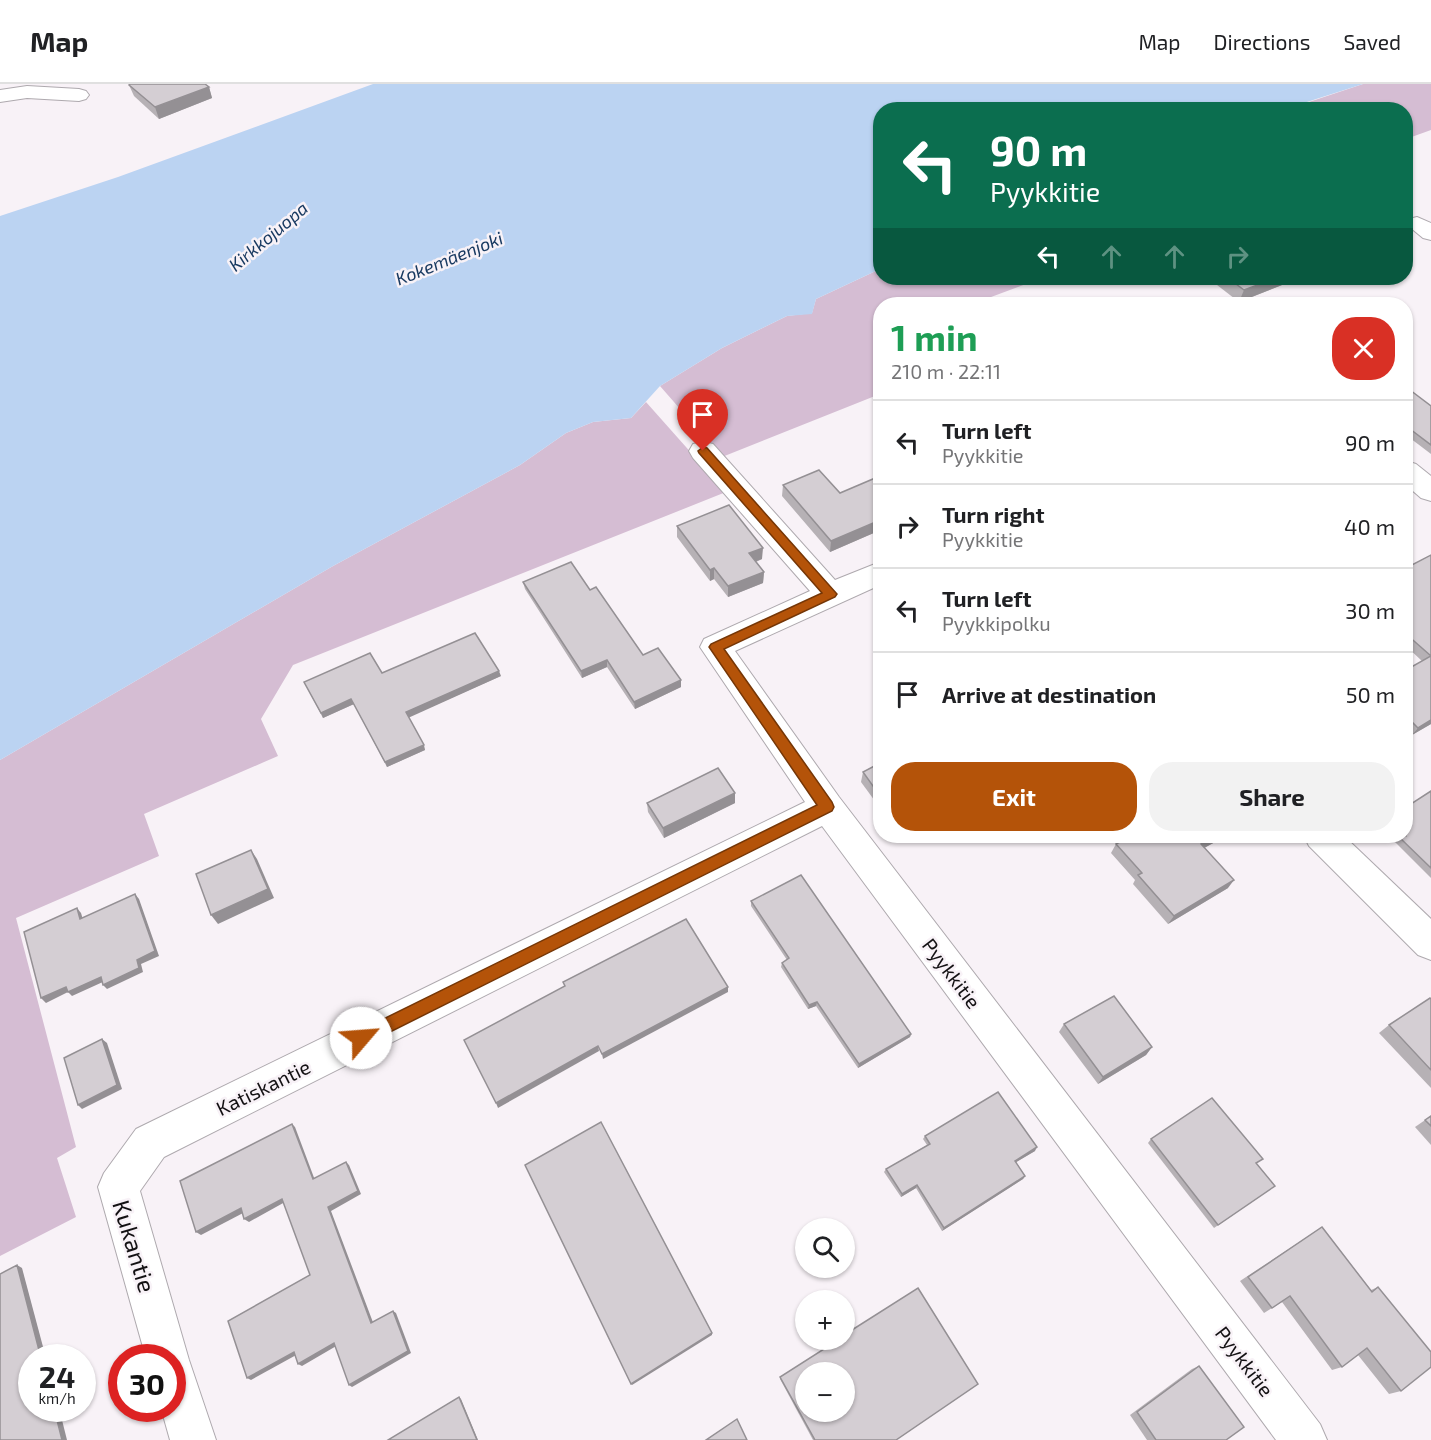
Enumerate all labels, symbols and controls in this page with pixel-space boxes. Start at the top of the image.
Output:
text: Map [30,24,88,58]
text: Map [1138,29,1181,54]
text: Directions [1214,29,1310,54]
text: Saved [1343,29,1401,54]
text: 90 m [990,124,1087,174]
icon: left [891,126,969,204]
text: Pyykkitie [990,175,1100,207]
water label: Kirkkojuopa [224,197,312,275]
water label: Kokemäenjoki [392,226,506,290]
icon: left [1032,240,1065,273]
icon: ahead [1095,240,1128,273]
icon: ahead [1158,240,1191,273]
icon: right [1221,240,1254,273]
text: 1 min [891,315,978,358]
button: close [1332,317,1395,380]
text: 210 m · 22:11 [891,359,1001,383]
pin [677,389,728,451]
icon: arrive [686,398,719,431]
text: Turn left [942,417,1031,443]
icon: left [891,426,924,459]
text: 90 m [1345,429,1395,455]
text: Pyykkitie [942,443,1024,467]
text: Turn right [942,501,1044,527]
icon: right [891,510,924,543]
text: 40 m [1344,513,1395,539]
text: Pyykkitie [942,527,1024,551]
text: Turn left [942,585,1031,611]
icon: left [891,594,924,627]
text: 30 m [1345,597,1395,623]
text: Pyykkipolku [942,611,1051,635]
icon: arrive [891,678,924,711]
text: Arrive at destination [942,681,1156,707]
text: 50 m [1346,681,1395,707]
button: Exit [891,762,1137,831]
button: Share [1149,762,1395,831]
street label: Pyykkitie [918,933,986,1013]
position arrow [329,1006,393,1070]
street label: Katiskantie [212,1054,314,1120]
street label: Kukantie [107,1196,163,1296]
map controls [795,1218,855,1422]
button: search [795,1218,855,1278]
button: + [795,1290,855,1350]
street label: Pyykkitie [1211,1321,1279,1401]
speed limit sign: 30 [108,1344,186,1422]
text: 24 [39,1358,75,1394]
button: − [795,1362,855,1422]
text: km/h [38,1389,76,1407]

